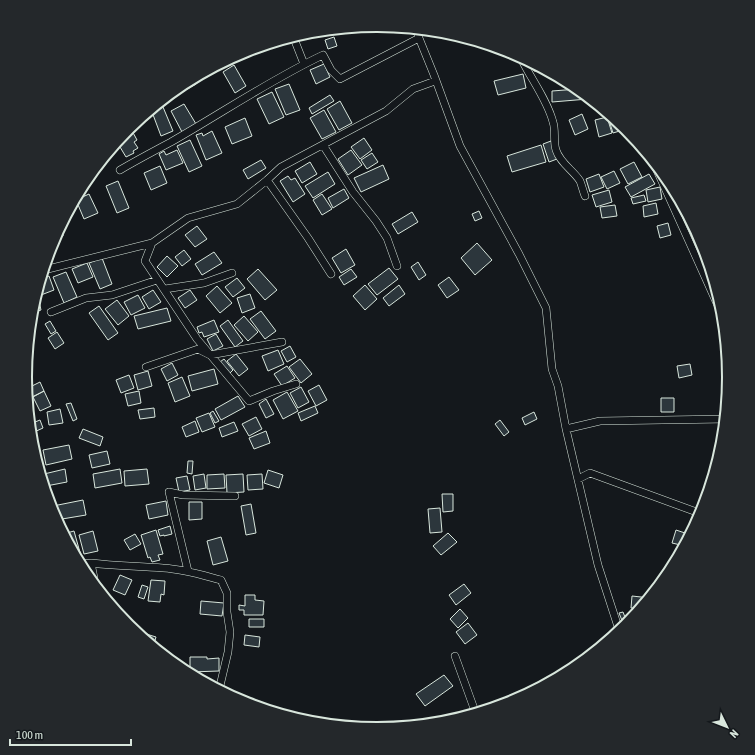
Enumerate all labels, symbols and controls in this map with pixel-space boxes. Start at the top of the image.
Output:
north arrow [707,707,747,747]
scale bar [10,721,131,747]
text: N [728,727,741,740]
text: 100 m [16,728,43,742]

